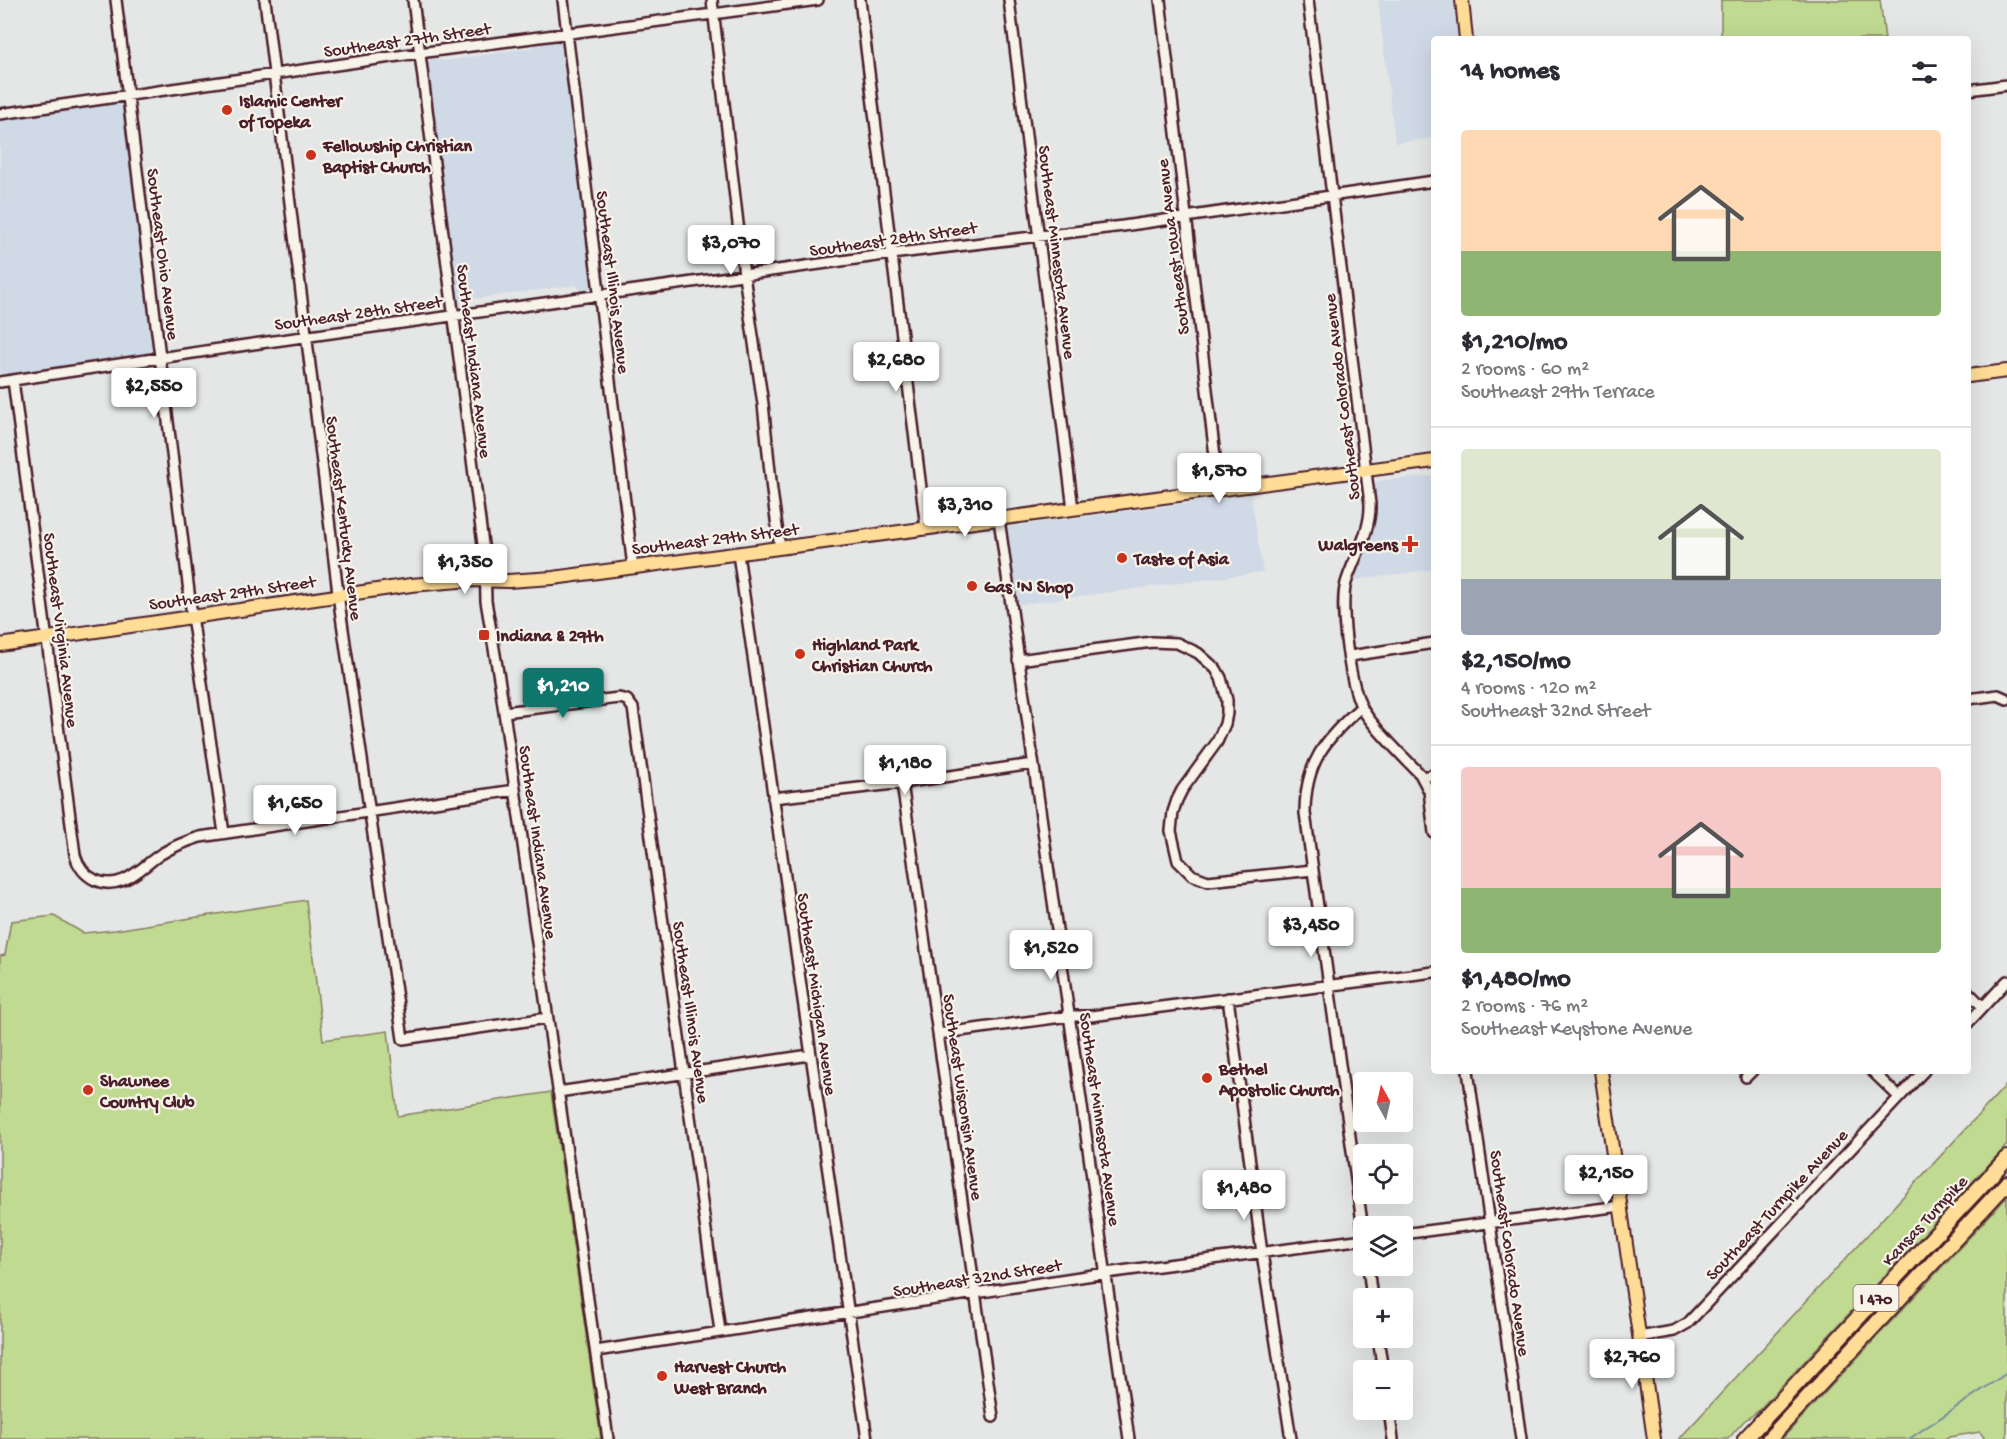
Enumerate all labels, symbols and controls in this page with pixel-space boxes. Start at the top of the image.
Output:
street label: Southeast 27th Street [323,19,494,64]
icon: filters [1908,56,1941,89]
text: 14 homes [1461,57,1559,88]
place label: Islamic Center of Topeka [238,92,344,134]
marker: Islamic Center of Topeka [220,103,234,117]
place label: Fellowship Christian Baptist Church [322,137,473,179]
street label: Southeast Minnesota Avenue [1032,144,1079,361]
marker: Fellowship Christian Baptist Church [304,148,318,162]
street label: Southeast Iowa Avenue [1153,157,1196,336]
street label: Southeast Ohio Avenue [141,167,183,342]
icon: home [1647,169,1755,277]
street label: Southeast Illinois Avenue [590,190,633,375]
street label: Southeast 28th Street [808,218,980,263]
pin: $3,070 [682,225,780,276]
text: $3,070 [702,233,760,256]
street label: Southeast Indiana Avenue [450,263,495,460]
street label: Southeast 28th Street [273,292,445,337]
street label: Southeast Colorado Avenue [1320,292,1367,501]
text: $1,210/mo [1461,328,1568,359]
pin: $2,680 [847,342,945,393]
text: $2,680 [867,350,925,373]
text: 2 rooms · 60 m² [1461,359,1589,382]
pin: $2,550 [105,368,203,419]
text: $2,550 [125,376,183,399]
text: Southeast 29th Terrace [1461,382,1655,405]
street label: Southeast Kentucky Avenue [320,415,366,622]
pin: $1,570 [1170,453,1268,504]
text: $1,570 [1191,461,1247,484]
pin: $3,310 [916,487,1014,538]
icon: home [1647,488,1755,596]
text: $3,310 [937,495,993,518]
street label: Southeast 29th Street [631,520,801,561]
street label: Southeast Virginia Avenue [37,532,82,730]
place label: Walgreens [1317,536,1399,557]
marker: Walgreens [1403,537,1417,551]
pin: $1,350 [416,544,514,595]
place label: Taste of Asia [1132,550,1230,571]
marker: Taste of Asia [1115,551,1129,565]
text: $1,350 [437,552,493,575]
street label: Southeast 29th Street [148,572,319,617]
place label: Gas 'N Shop [984,578,1073,599]
marker: Gas 'N Shop [965,579,979,593]
place label: Indiana & 29th [496,627,604,648]
marker: Indiana & 29th [477,628,491,642]
place label: Highland Park Christian Church [811,636,933,678]
marker: Highland Park Christian Church [793,647,807,661]
text: $2,150/mo [1461,647,1571,678]
pin: $1,210 [514,668,612,719]
text: $1,210 [537,676,589,699]
text: 4 rooms · 120 m² [1461,678,1596,701]
text: Southeast 32nd Street [1461,701,1650,724]
street label: Southeast Indiana Avenue [513,744,561,941]
pin: $1,180 [856,745,954,796]
text: $1,180 [878,753,932,776]
pin: $1,650 [246,785,344,836]
text: $1,650 [267,793,323,816]
icon: home [1647,806,1755,914]
street label: Southeast Michigan Avenue [791,892,840,1097]
pin: $3,450 [1262,907,1360,958]
text: $3,450 [1283,915,1339,938]
street label: Southeast Illinois Avenue [666,920,713,1105]
pin: $1,520 [1002,930,1100,981]
text: $1,520 [1023,938,1079,961]
text: $1,480/mo [1461,965,1571,996]
street label: Southeast Wisconsin Avenue [937,993,986,1202]
text: 2 rooms · 76 m² [1461,996,1588,1019]
street label: Southeast Minnesota Avenue [1073,1011,1124,1228]
text: Southeast Keystone Avenue [1461,1019,1692,1042]
place label: Bethel Apostolic Church [1218,1060,1340,1102]
marker: Bethel Apostolic Church [1200,1071,1214,1085]
place label: Shawnee Country Club [99,1072,195,1114]
north arrow [1353,1072,1413,1132]
map controls [1353,1072,1413,1420]
marker: Shawnee Country Club [81,1083,95,1097]
street label: Southeast Turnpike Avenue [1702,1125,1854,1286]
button: locate [1353,1144,1413,1204]
street label: Southeast Colorado Avenue [1484,1149,1533,1358]
pin: $2,150 [1557,1155,1655,1206]
text: $2,150 [1578,1163,1634,1186]
pin: $1,480 [1195,1170,1293,1221]
street label: Kansas Turnpike [1878,1171,1974,1271]
text: $1,480 [1216,1178,1272,1201]
button: layers [1353,1216,1413,1276]
street label: Southeast 32nd Street [892,1256,1065,1303]
road number: I 470 [1854,1285,1898,1311]
button: + [1353,1288,1413,1348]
pin: $2,760 [1583,1339,1681,1390]
text: $2,760 [1604,1347,1660,1370]
place label: Harvest Church West Branch [673,1358,786,1400]
button: − [1353,1360,1413,1420]
marker: Harvest Church West Branch [655,1369,669,1383]

